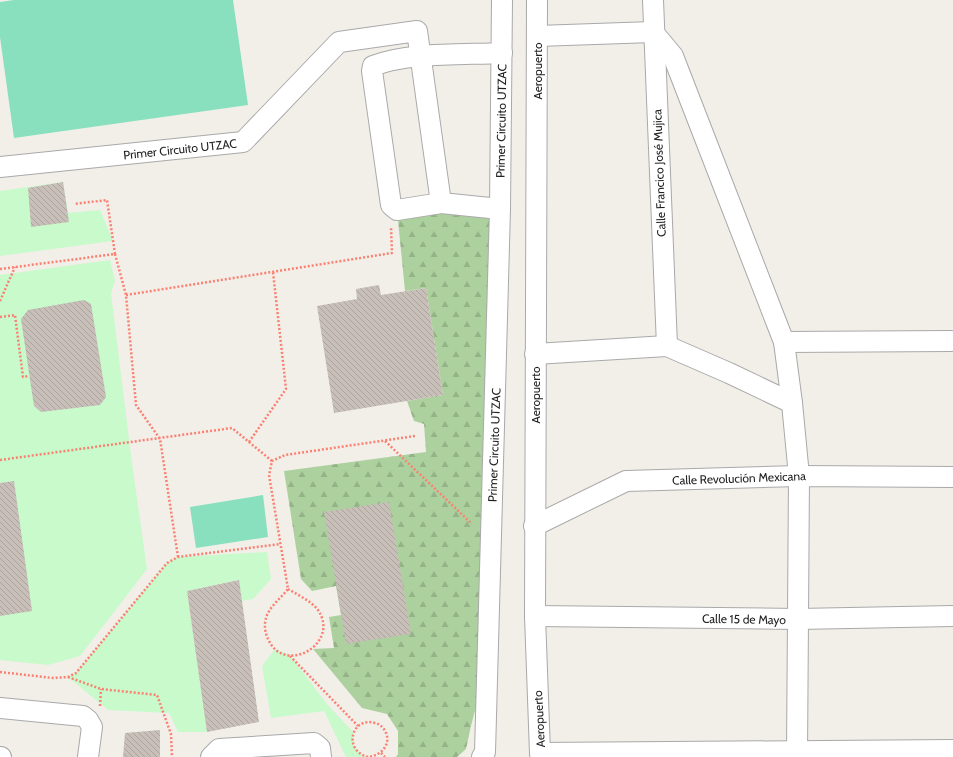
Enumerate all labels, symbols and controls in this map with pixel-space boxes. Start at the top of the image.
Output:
street label: Aeropuerto [530,42,545,100]
street label: Primer Circuito UTZAC [493,64,509,178]
street label: Calle Francico José Mujica [649,109,669,237]
street label: Primer Circuito UTZAC [122,136,238,162]
street label: Aeropuerto [528,366,543,424]
street label: Primer Circuito UTZAC [485,388,503,502]
street label: Calle Revolución Mexicana [672,468,806,488]
street label: Calle 15 de Mayo [702,611,786,627]
street label: Aeropuerto [530,690,548,748]

